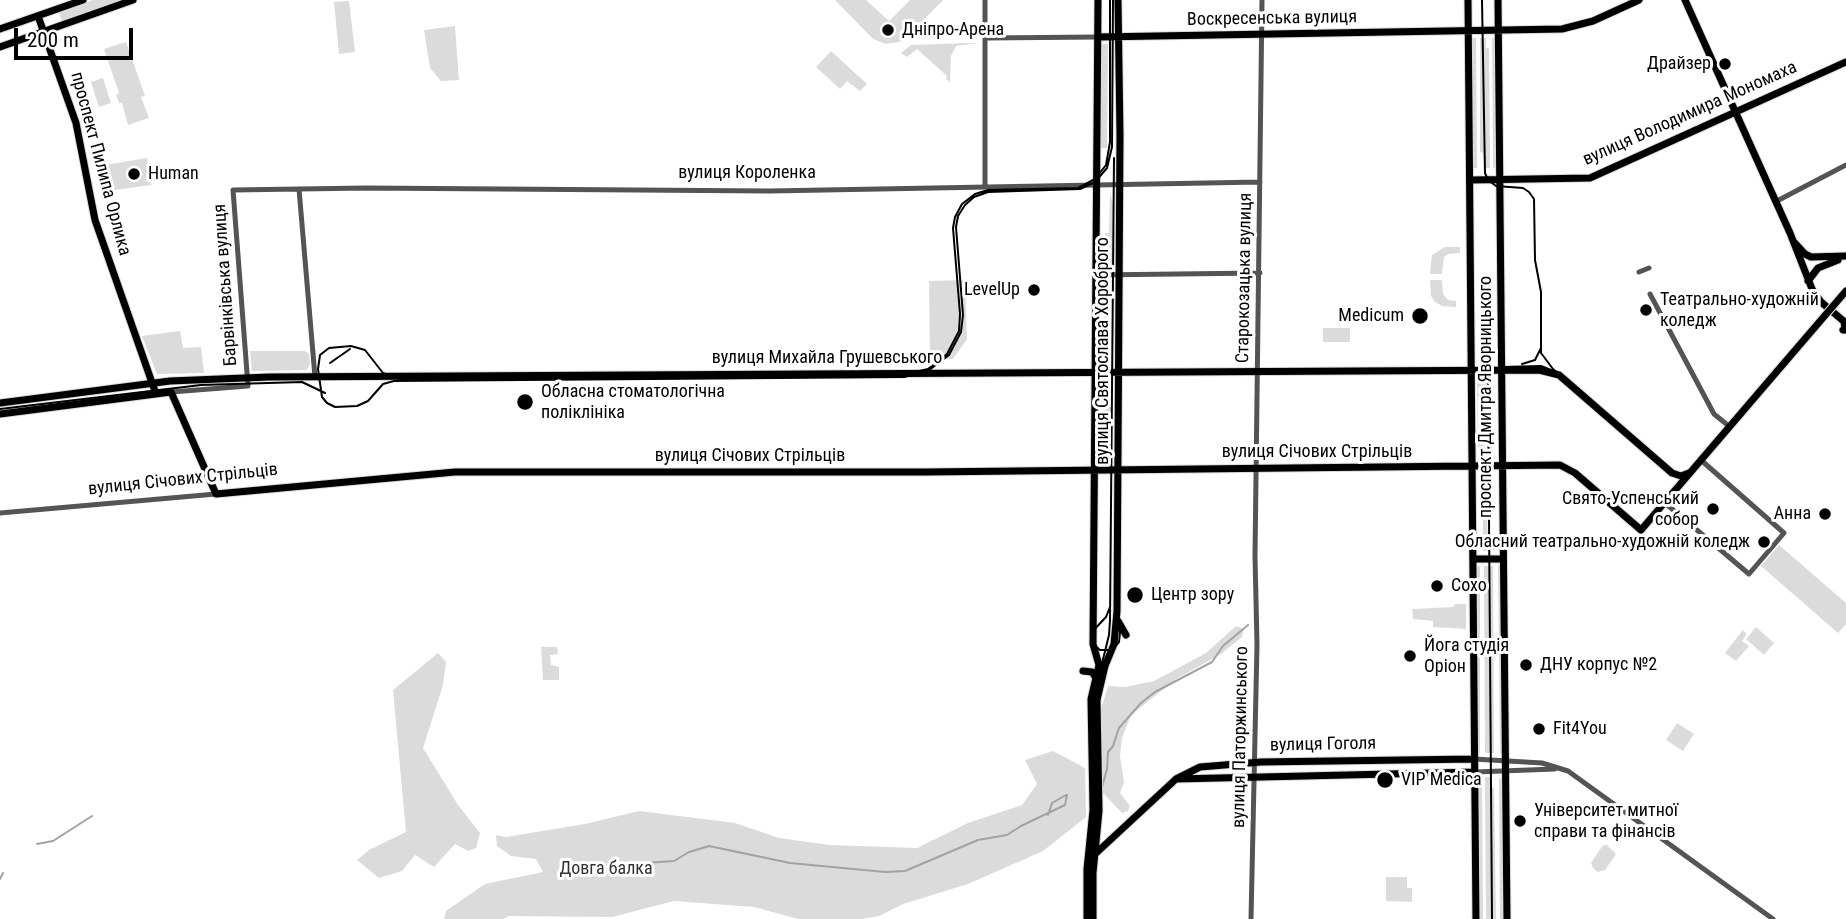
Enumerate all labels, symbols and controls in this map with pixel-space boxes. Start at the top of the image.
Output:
street label: Воскресенська вулиця [1187,7,1357,31]
scale bar [18,14,136,58]
place label: Дніпро-Арена [902,19,1004,41]
marker: Дніпро-Арена [880,22,896,38]
text: 200 m [27,28,79,52]
place label: Драйзер [1647,53,1711,75]
marker: Драйзер [1717,56,1733,72]
street label: вулиця Володимира Мономаха [1580,57,1800,171]
street label: проспект Пилипа Орлика [65,70,135,258]
street label: вулиця Короленка [678,162,816,184]
place label: Human [148,163,199,185]
marker: Human [126,166,142,182]
street label: Старокозацька вулиця [1233,193,1257,363]
street label: Барвінківська вулиця [210,203,242,367]
street label: вулиця Святослава Хороброго [1092,237,1114,465]
street label: проспект Дмитра Яворницького [1475,276,1497,518]
place label: LevelUp [964,279,1020,301]
marker: LevelUp [1026,282,1042,298]
place label: Театрально-художній коледж [1660,289,1819,332]
marker: Театрально-художній коледж [1638,302,1654,318]
place label: Medicum [1338,305,1404,327]
marker: Medicum [1410,306,1430,326]
street label: вулиця Михайла Грушевського [712,347,942,369]
place label: Обласна стоматологічна поліклініка [541,381,725,424]
marker: Обласна стоматологічна поліклініка [515,392,535,412]
street label: вулиця Січових Стрільців [1222,441,1412,463]
street label: вулиця Січових Стрільців [655,445,845,467]
street label: вулиця Січових Стрільців [87,459,279,501]
place label: Свято-Успенський собор [1562,488,1699,530]
marker: Свято-Успенський собор [1705,501,1721,517]
place label: Анна [1774,503,1811,525]
marker: Анна [1817,506,1833,522]
place label: Обласний театрально-художній коледж [1455,531,1750,553]
marker: Обласний театрально-художній коледж [1756,534,1772,550]
place label: Сохо [1451,575,1487,597]
marker: Сохо [1429,578,1445,594]
place label: Центр зору [1151,584,1234,606]
marker: Центр зору [1125,585,1145,605]
place label: Йога студія Оріон [1424,635,1509,678]
street label: вулиця Паторжинського [1229,646,1253,828]
marker: Йога студія Оріон [1402,648,1418,664]
place label: ДНУ корпус №2 [1540,654,1657,676]
marker: ДНУ корпус №2 [1518,657,1534,673]
place label: Fit4You [1553,718,1607,740]
marker: Fit4You [1531,721,1547,737]
street label: вулиця Гоголя [1270,733,1376,757]
place label: VIP Medica [1401,769,1482,791]
marker: VIP Medica [1375,770,1395,790]
place label: Університет митної справи та фінансів [1534,800,1678,842]
marker: Університет митної справи та фінансів [1512,813,1528,829]
park label: Довга балка [559,858,653,880]

